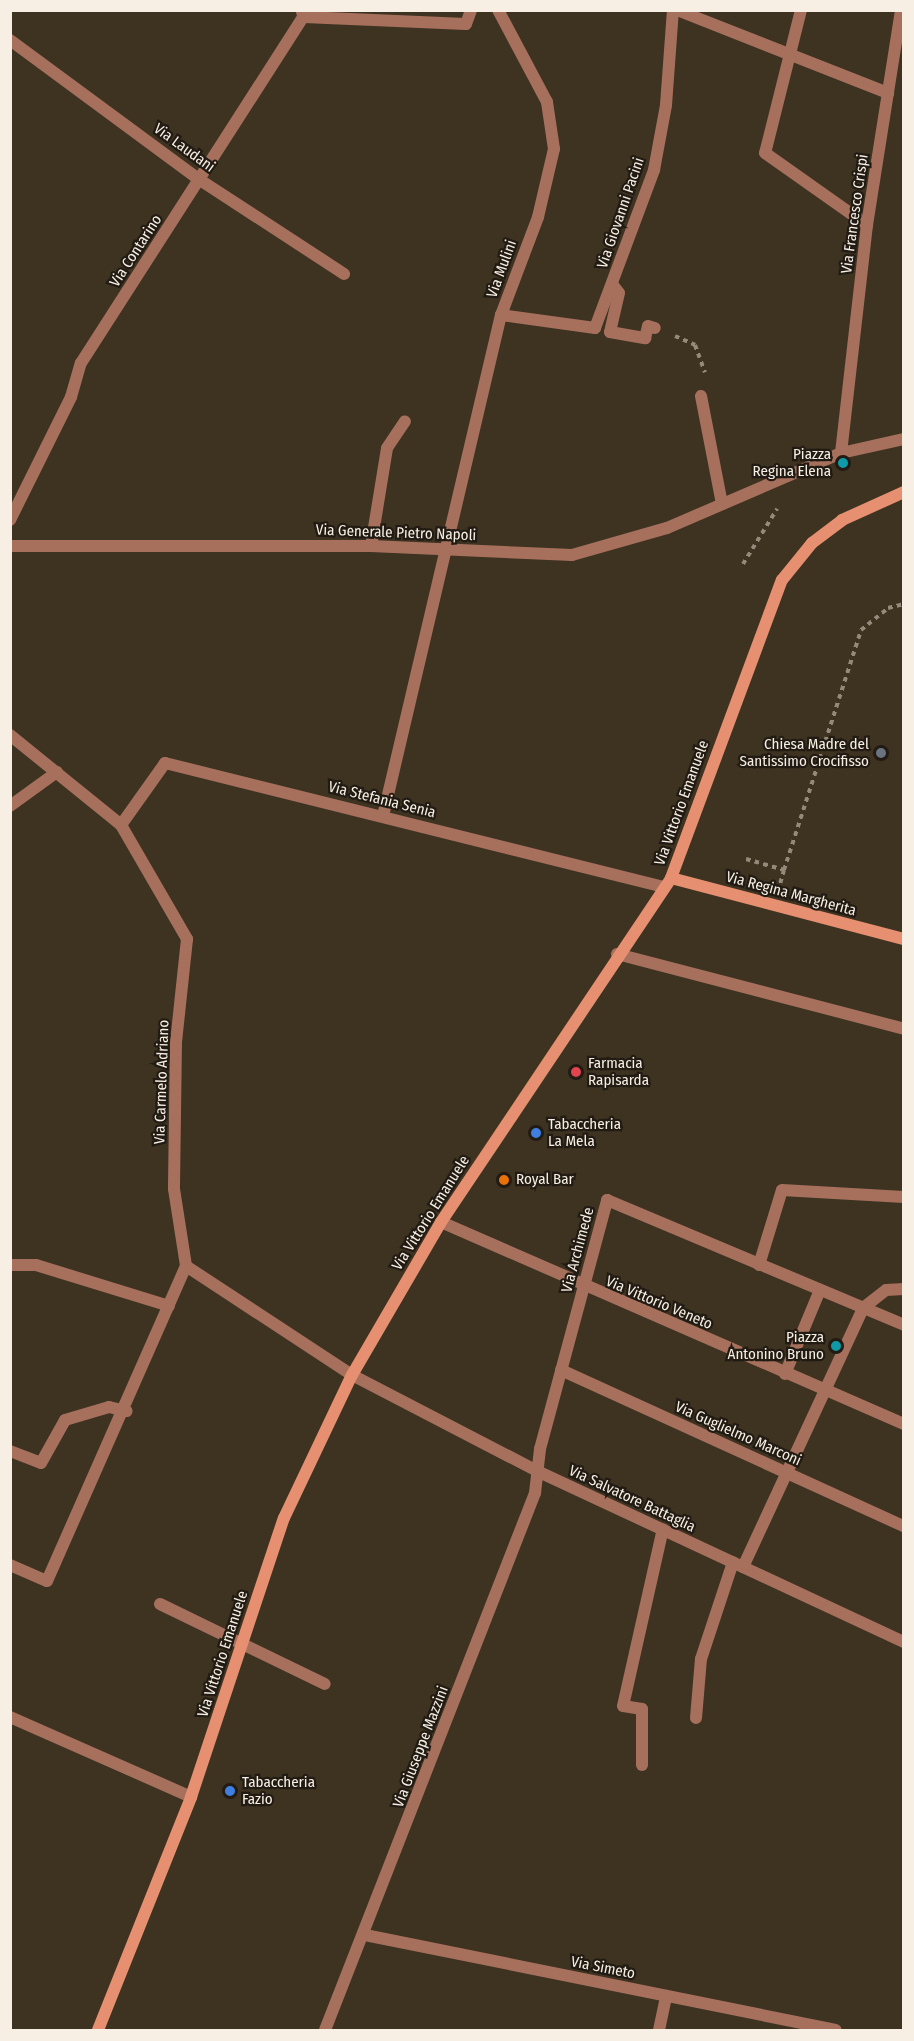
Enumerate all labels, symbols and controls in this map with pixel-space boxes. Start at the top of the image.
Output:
street label: Via Laudani [150,120,218,176]
street label: Via Francesco Crispi [838,153,872,275]
street label: Via Giovanni Pacini [594,155,648,271]
street label: Via Contarino [106,212,166,290]
street label: Via Mulini [483,238,521,300]
place label: Piazza Regina Elena [753,445,831,480]
marker: Piazza Regina Elena [836,456,850,470]
street label: Via Generale Pietro Napoli [315,521,477,545]
place label: Chiesa Madre del Santissimo Crocifisso [740,735,869,770]
street label: Via Vittorio Emanuele [651,738,713,868]
marker: Chiesa Madre del Santissimo Crocifisso [874,746,888,760]
street label: Via Stefania Senia [327,778,437,822]
street label: Via Regina Margherita [724,868,858,920]
street label: Via Carmelo Adriano [151,1019,173,1145]
place label: Farmacia Rapisarda [588,1054,649,1089]
marker: Farmacia Rapisarda [569,1065,583,1079]
place label: Tabaccheria La Mela [548,1115,621,1150]
marker: Tabaccheria La Mela [529,1126,543,1140]
street label: Via Vittorio Emanuele [388,1152,474,1274]
place label: Royal Bar [516,1171,574,1189]
marker: Royal Bar [497,1173,511,1187]
street label: Via Archimede [558,1205,598,1295]
street label: Via Vittorio Veneto [603,1272,715,1334]
place label: Piazza Antonino Bruno [728,1328,824,1363]
marker: Piazza Antonino Bruno [829,1339,843,1353]
street label: Via Guglielmo Marconi [672,1398,804,1470]
street label: Via Salvatore Battaglia [566,1462,698,1536]
street label: Via Vittorio Emanuele [194,1589,252,1719]
street label: Via Giuseppe Mazzini [390,1684,452,1810]
place label: Tabaccheria Fazio [242,1773,315,1808]
marker: Tabaccheria Fazio [223,1784,237,1798]
street label: Via Simeto [569,1953,637,1983]

